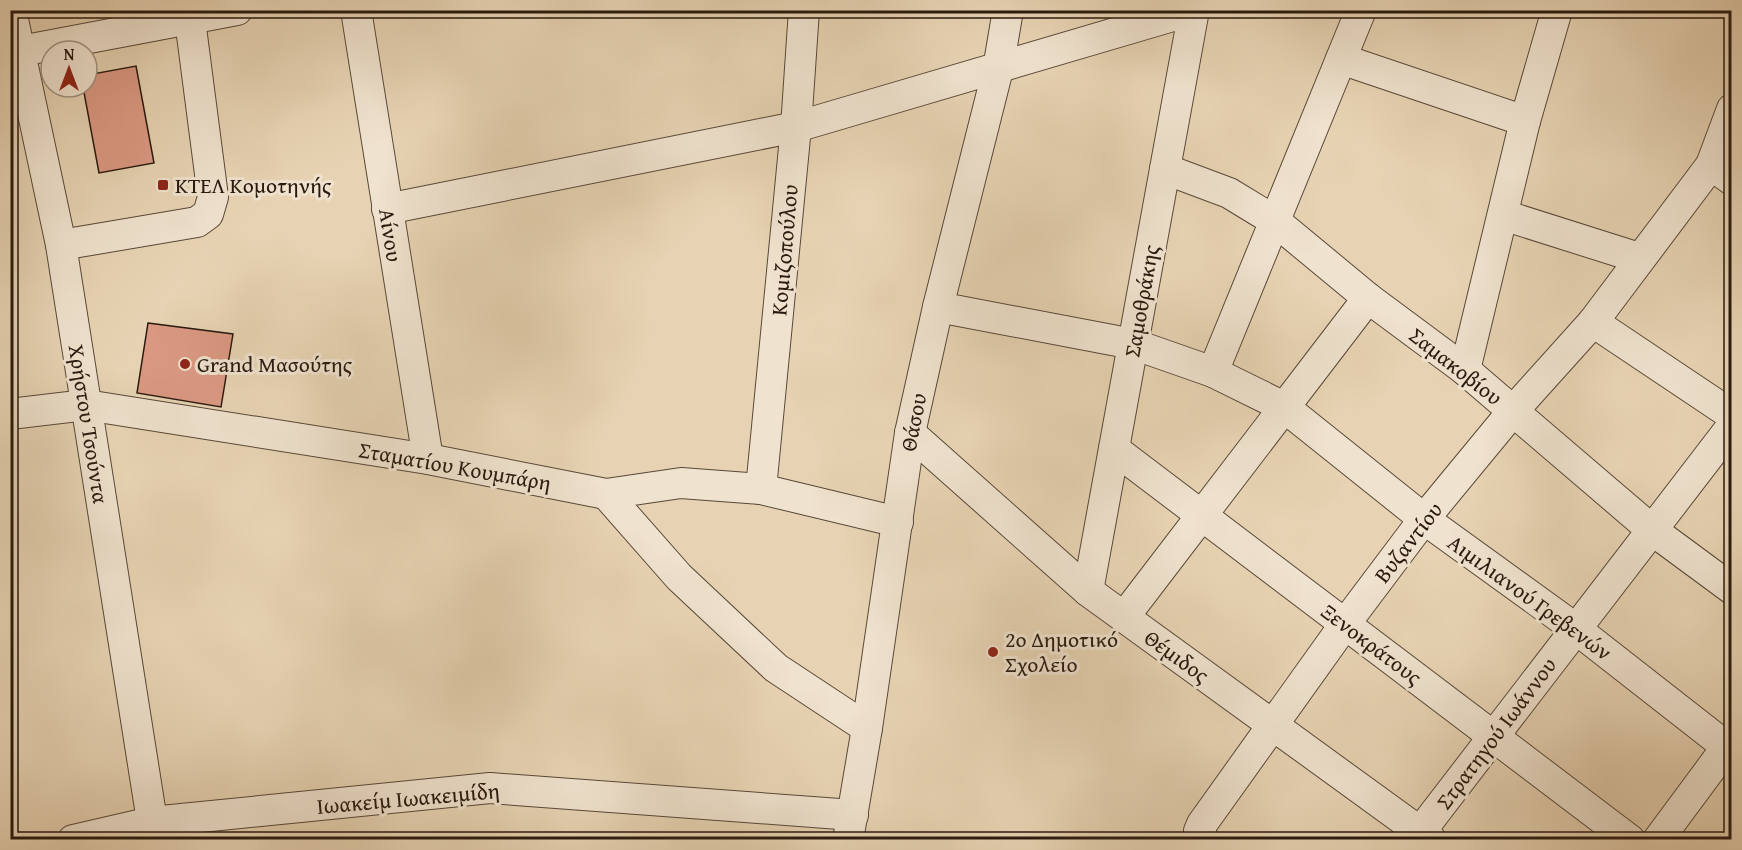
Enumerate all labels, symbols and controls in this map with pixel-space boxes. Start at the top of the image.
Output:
north arrow [39,39,99,99]
text: N [64,42,75,66]
place label: ΚΤΕΛ Κομοτηνής [175,169,332,201]
marker: ΚΤΕΛ Κομοτηνής [156,178,170,192]
street label: Κομιζοπούλου [762,183,806,317]
street label: Αίνου [371,206,411,264]
street label: Σαμοθράκης [1115,242,1167,360]
street label: Σαμακοβίου [1403,319,1509,413]
street label: Χρήστου Τσούντα [61,342,117,506]
place label: Grand Μασούτης [197,348,353,380]
marker: Grand Μασούτης [178,357,192,371]
street label: Θάσου [892,390,934,454]
street label: Σταματίου Κουμπάρη [356,433,554,499]
street label: Βυζαντίου [1366,495,1450,589]
street label: Αιμιλιανού Γρεβενών [1441,526,1619,668]
street label: Ξενοκράτους [1315,596,1430,693]
street label: Θέμιδος [1138,621,1217,691]
place label: 2ο Δημοτικό Σχολείο [1005,623,1118,680]
marker: 2ο Δημοτικό Σχολείο [986,645,1000,659]
street label: Στρατηγού Ιωάννου [1428,650,1564,816]
street label: Ιωακείμ Ιωακειμίδη [315,774,501,822]

